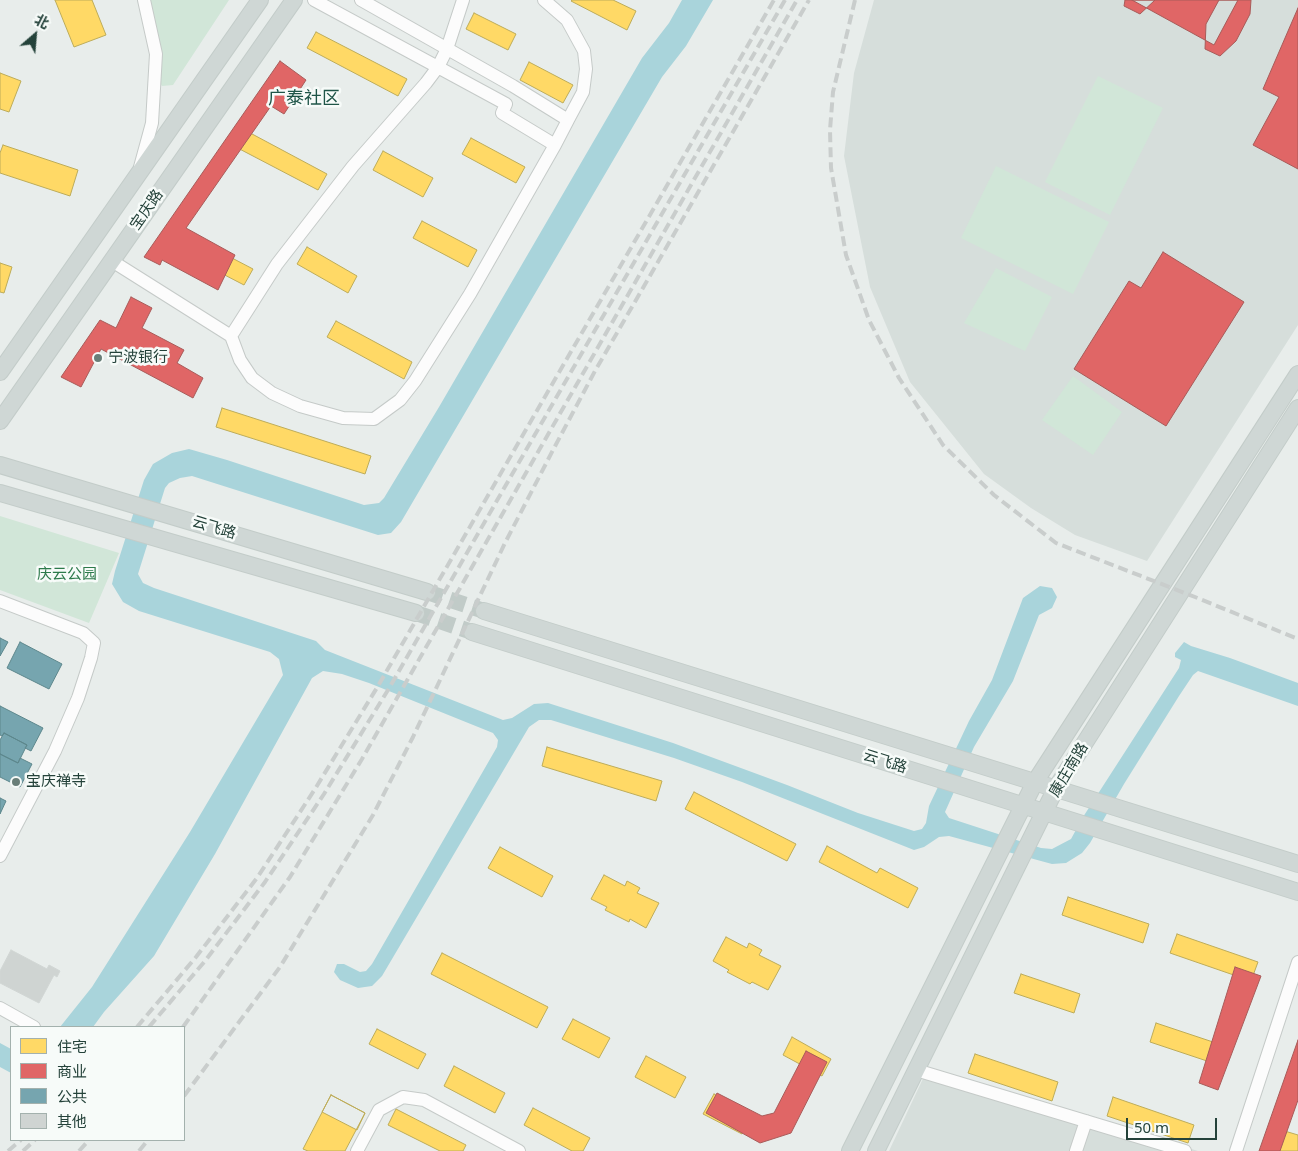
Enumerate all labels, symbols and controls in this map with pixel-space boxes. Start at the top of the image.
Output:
north arrow [10,10,60,60]
text: 北 [31,10,53,33]
district label: 广泰社区 [268,88,340,110]
street label: 宝庆路 [127,186,167,234]
place label: 宁波银行 [108,349,168,367]
marker: 宁波银行 [92,352,104,364]
street label: 云飞路 [190,513,238,543]
park label: 庆云公园 [37,566,97,584]
street label: 康庄南路 [1046,740,1092,800]
street label: 云飞路 [861,746,909,778]
place label: 宝庆禅寺 [26,773,86,791]
marker: 宝庆禅寺 [10,776,22,788]
legend [10,1026,185,1141]
text: 住宅 [57,1036,87,1056]
text: 商业 [57,1061,87,1081]
text: 公共 [57,1086,87,1106]
scale bar [1128,1108,1219,1140]
text: 其他 [57,1111,87,1131]
text: 50 m [1134,1117,1169,1137]

